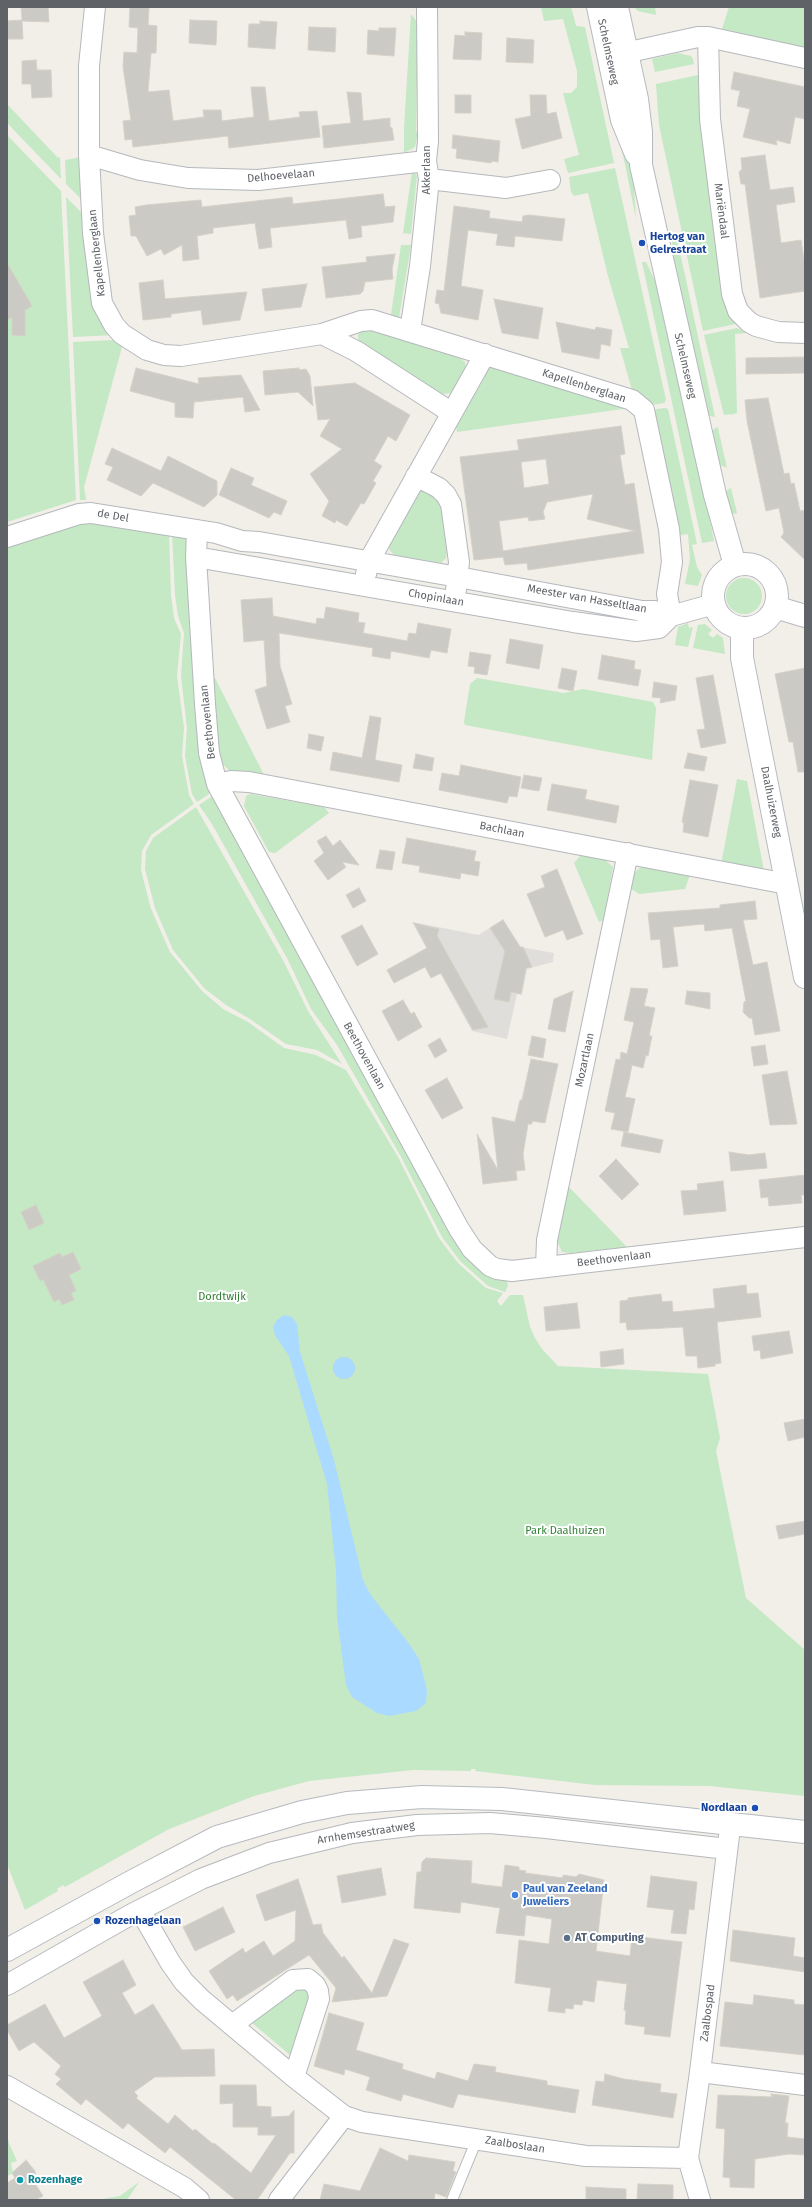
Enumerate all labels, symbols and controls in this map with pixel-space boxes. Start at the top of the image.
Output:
street label: Schelmseweg [595,18,621,86]
street label: Akkerlaan [420,145,434,195]
street label: Delhoevelaan [247,166,315,186]
street label: Mariëndaal [711,182,731,240]
street label: Kapellenberglaan [86,209,108,297]
place label: Hertog van Gelrestraat [650,230,706,256]
marker: Hertog van Gelrestraat [637,238,647,248]
street label: Schelmseweg [671,332,699,400]
street label: Kapellenberglaan [540,366,628,406]
street label: de Del [96,507,130,525]
street label: Meester van Hasseltlaan [526,582,648,616]
street label: Chopinlaan [407,587,465,609]
street label: Beethovenlaan [198,684,218,760]
street label: Daalhuizerweg [758,765,784,839]
street label: Bachlaan [478,819,526,841]
street label: Beethovenlaan [340,1020,388,1092]
street label: Mozartlaan [573,1032,597,1088]
street label: Beethovenlaan [576,1248,652,1270]
park label: Dordtwijk [198,1290,246,1304]
park label: Park Daalhuizen [525,1524,605,1538]
place label: Nordlaan [701,1801,747,1815]
marker: Nordlaan [750,1803,760,1813]
street label: Arnhemsestraatweg [316,1819,416,1847]
place label: Paul van Zeeland Juweliers [523,1882,608,1908]
marker: Paul van Zeeland Juweliers [510,1890,520,1900]
place label: Rozenhagelaan [105,1914,181,1928]
marker: Rozenhagelaan [92,1916,102,1926]
place label: AT Computing [575,1931,644,1945]
marker: AT Computing [562,1933,572,1943]
street label: Zaalbospad [698,1984,718,2042]
street label: Zaalboslaan [484,2134,546,2156]
place label: Rozenhage [28,2173,82,2187]
marker: Rozenhage [15,2175,25,2185]

